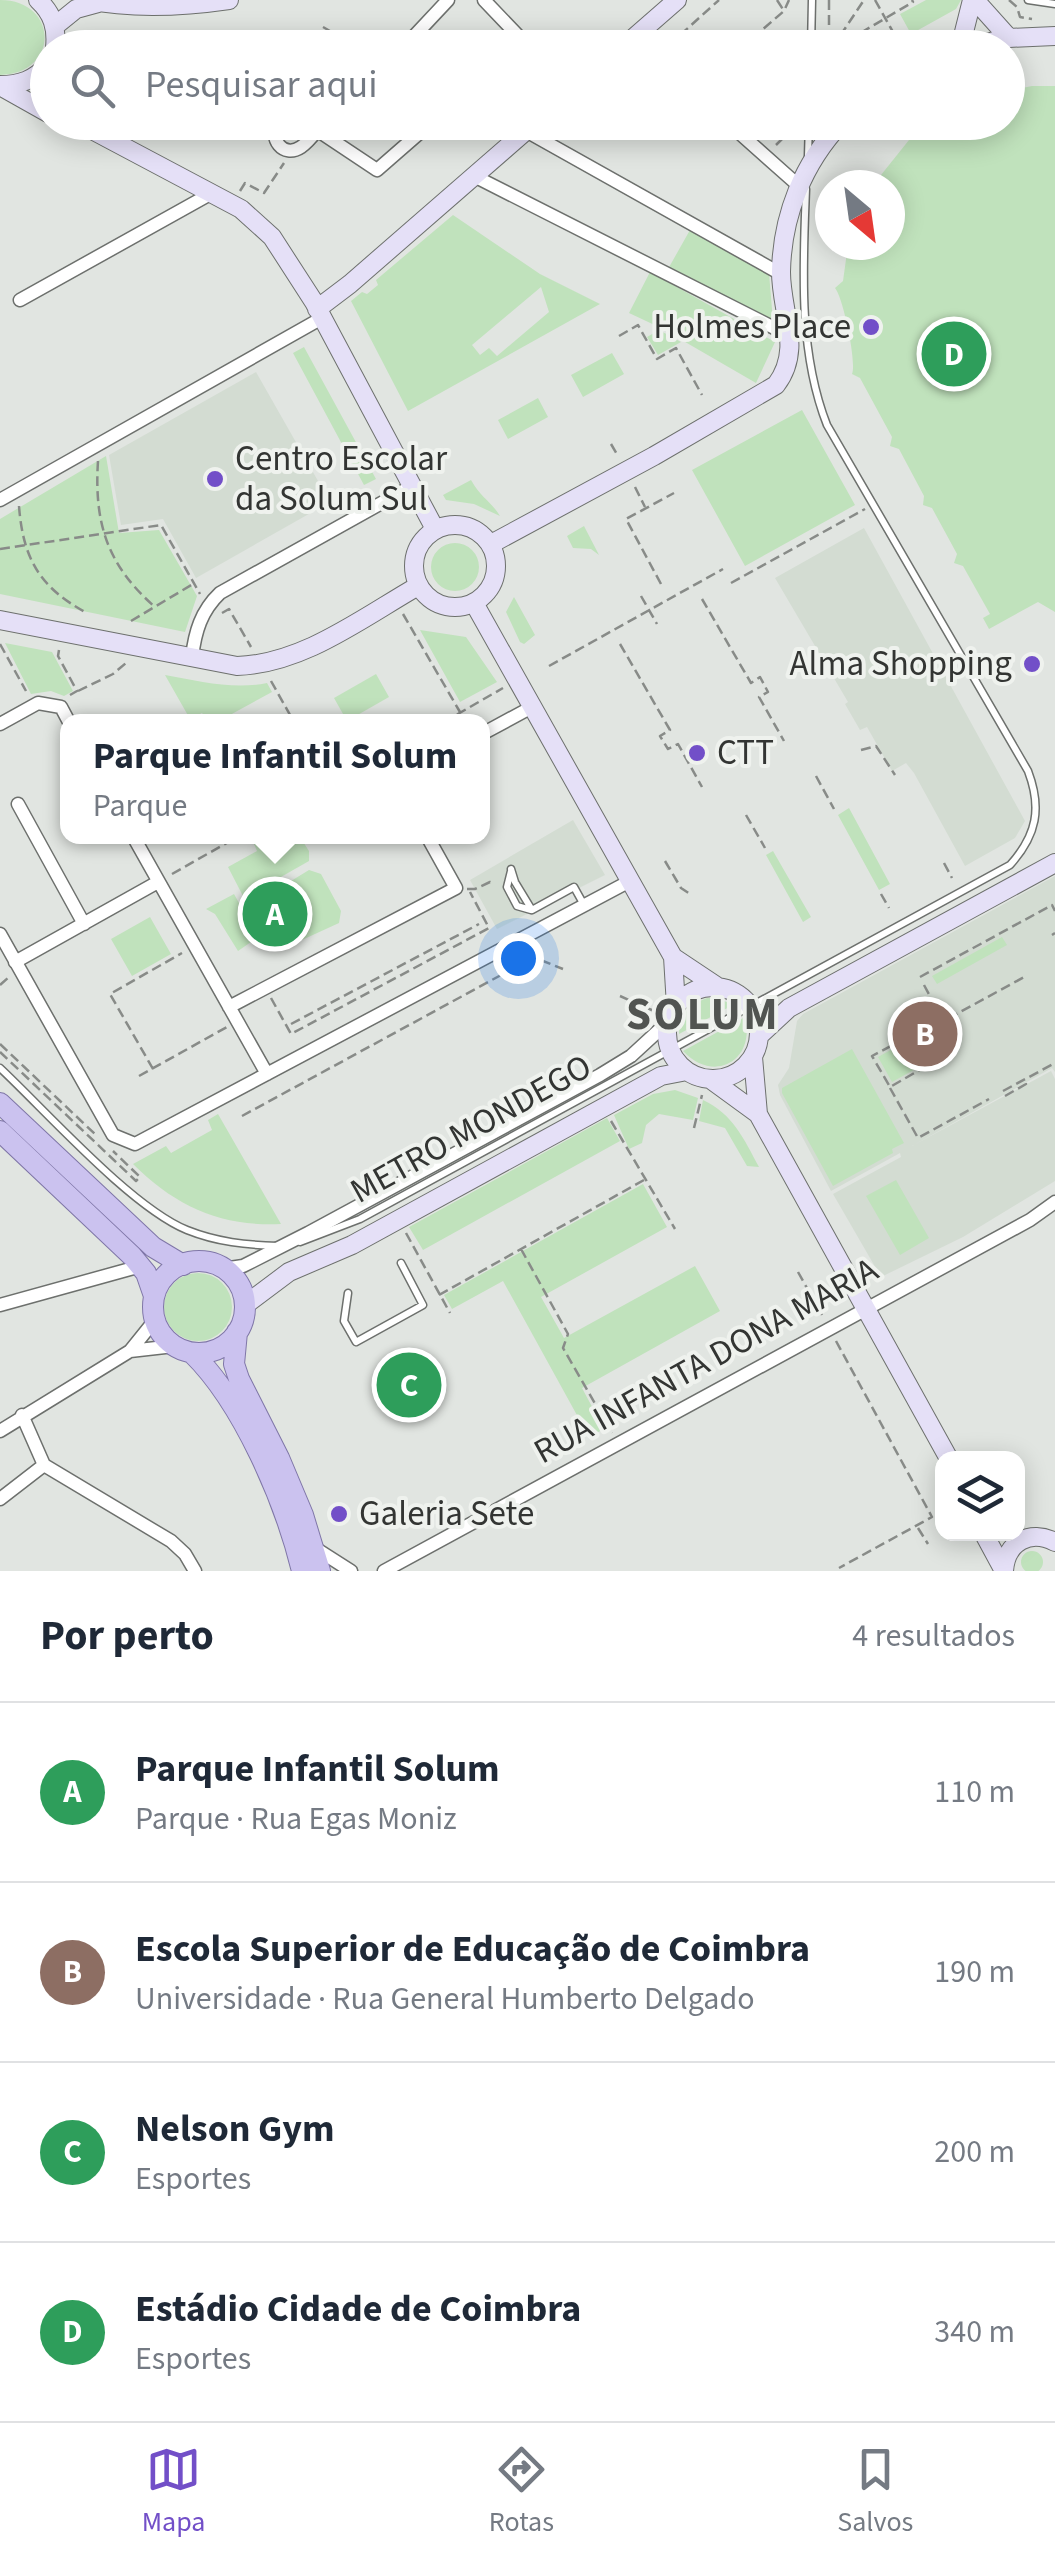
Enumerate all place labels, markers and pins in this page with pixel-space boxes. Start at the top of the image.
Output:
place label: Holmes Place [653,302,851,352]
marker: Holmes Place [860,316,882,338]
pin: D [922,316,986,392]
place label: Centro Escolar da Solum Sul [235,434,448,524]
marker: Centro Escolar da Solum Sul [204,468,226,490]
place label: Alma Shopping [789,639,1012,689]
marker: Alma Shopping [1021,653,1043,675]
place label: CTT [717,728,774,778]
marker: CTT [686,742,708,764]
pin: A [242,876,308,952]
pin: B [892,996,958,1072]
pin: C [376,1348,442,1422]
place label: Galeria Sete [359,1489,534,1539]
marker: Galeria Sete [328,1503,350,1525]

